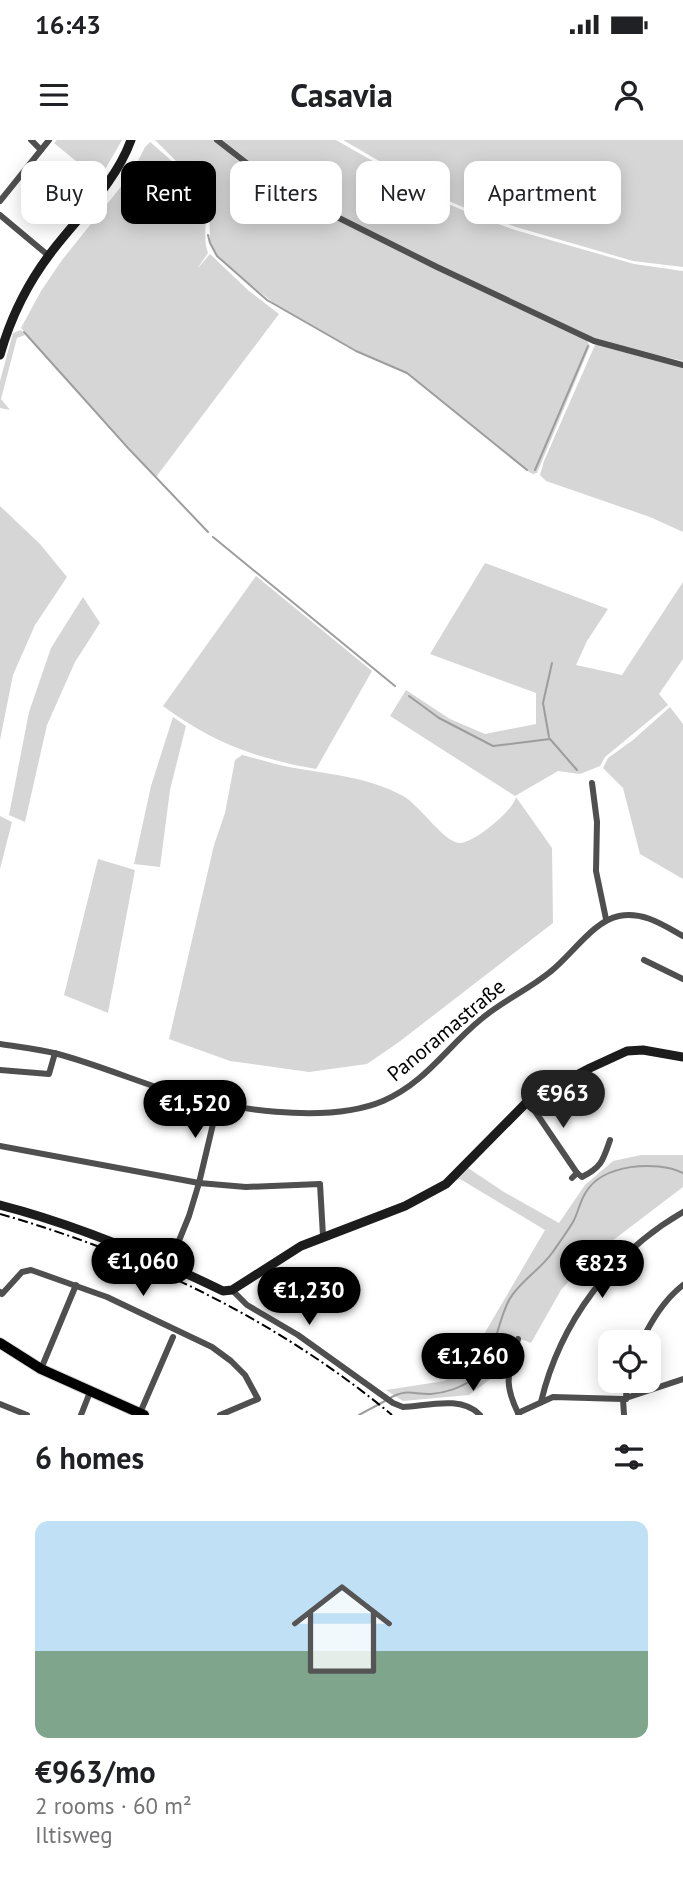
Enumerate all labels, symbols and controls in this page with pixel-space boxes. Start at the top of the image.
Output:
text: 16:43 [35,8,101,41]
text: Casavia [290,74,393,116]
icon: menu [35,76,73,114]
icon: person [610,76,648,114]
chip: Buy [21,161,107,224]
chip: Rent [121,161,216,224]
chip: Filters [230,161,342,224]
chip: New [356,161,450,224]
chip: Apartment [464,161,621,224]
street label: Panoramastraße [381,973,511,1087]
pin: €963 [522,1070,604,1130]
text: €963 [537,1078,589,1107]
pin: €1,520 [138,1080,252,1140]
text: €1,520 [159,1088,231,1117]
pin: €1,060 [86,1238,200,1298]
pin: €823 [561,1240,643,1300]
text: €1,060 [107,1246,179,1275]
text: €823 [576,1248,628,1277]
pin: €1,230 [252,1268,366,1327]
text: €1,230 [273,1275,345,1304]
map controls [598,1330,661,1393]
button: locate [598,1330,661,1393]
pin: €1,260 [416,1334,530,1393]
text: €1,260 [437,1341,509,1370]
text: 6 homes [35,1438,144,1477]
icon: filters [610,1438,648,1476]
icon: home [279,1566,405,1692]
text: €963/mo [35,1752,156,1791]
text: 2 rooms · 60 m² [35,1791,192,1820]
text: Iltisweg [35,1820,113,1849]

